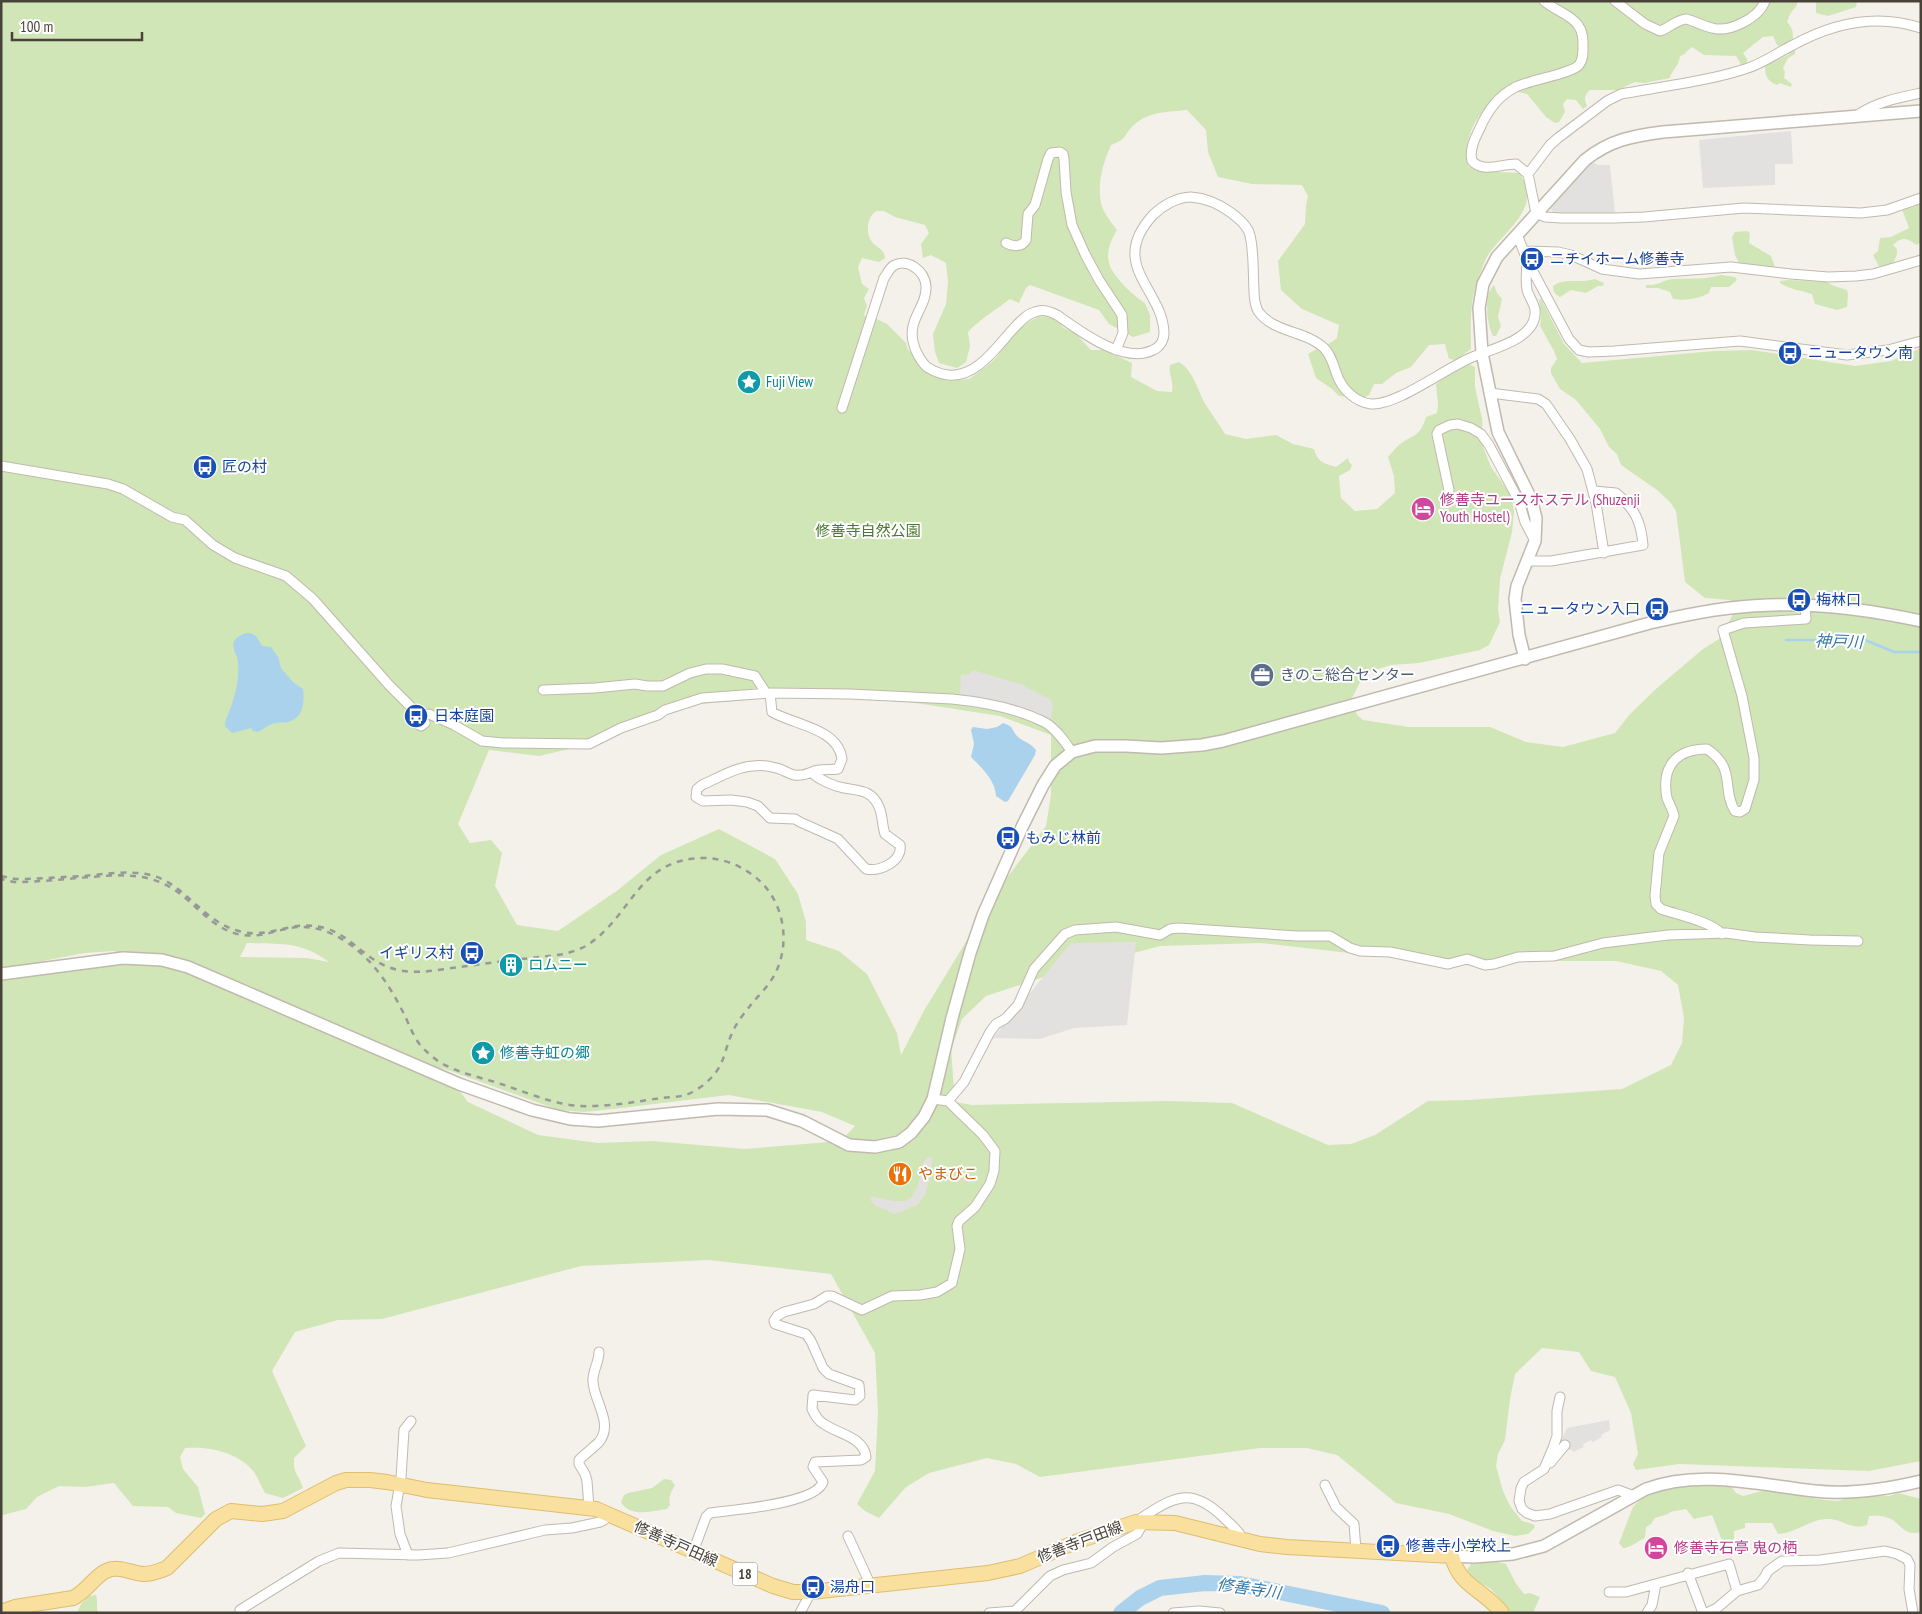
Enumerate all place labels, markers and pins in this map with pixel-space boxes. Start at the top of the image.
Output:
bus stop icon: ニチイホーム修善寺 [1519,246,1545,272]
place label: ニチイホーム修善寺 [1550,249,1685,268]
bus stop icon: ニュータウン南 [1777,340,1803,366]
place label: ニュータウン南 [1808,343,1913,362]
place icon: Fuji View [736,369,762,395]
place label: Fuji View [766,372,813,391]
bus stop icon: 匠の村 [192,454,218,480]
place label: 匠の村 [222,457,267,476]
place label: 修善寺ユースホステル (Shuzenji Youth Hostel) [1440,490,1640,526]
hotel icon: 修善寺ユースホステル (Shuzenji Youth Hostel) [1410,496,1436,522]
bus stop icon: 梅林口 [1786,587,1812,613]
place label: 梅林口 [1816,590,1861,609]
bus stop icon: ニュータウン入口 [1644,596,1670,622]
place label: ニュータウン入口 [1520,599,1640,618]
office icon: きのこ総合センター [1249,662,1275,688]
place label: きのこ総合センター [1280,665,1415,684]
bus stop icon: 日本庭園 [403,703,429,729]
place label: 日本庭園 [434,706,494,725]
bus stop icon: もみじ林前 [995,825,1021,851]
place label: もみじ林前 [1026,828,1101,847]
bus stop icon: イギリス村 [459,940,485,966]
place label: イギリス村 [379,943,454,962]
building icon: ロムニー [498,952,524,978]
place label: ロムニー [528,955,588,974]
place icon: 修善寺虹の郷 [470,1040,496,1066]
place label: 修善寺虹の郷 [500,1043,590,1062]
restaurant icon: やまびこ [887,1161,913,1187]
place label: やまびこ [918,1164,978,1183]
bus stop icon: 修善寺小学校上 [1375,1533,1401,1559]
hotel icon: 修善寺石亭 鬼の栖 [1643,1535,1669,1561]
place label: 修善寺小学校上 [1406,1536,1511,1555]
place label: 修善寺石亭 鬼の栖 [1674,1538,1797,1557]
bus stop icon: 湯舟口 [800,1574,826,1600]
place label: 湯舟口 [830,1577,875,1596]

